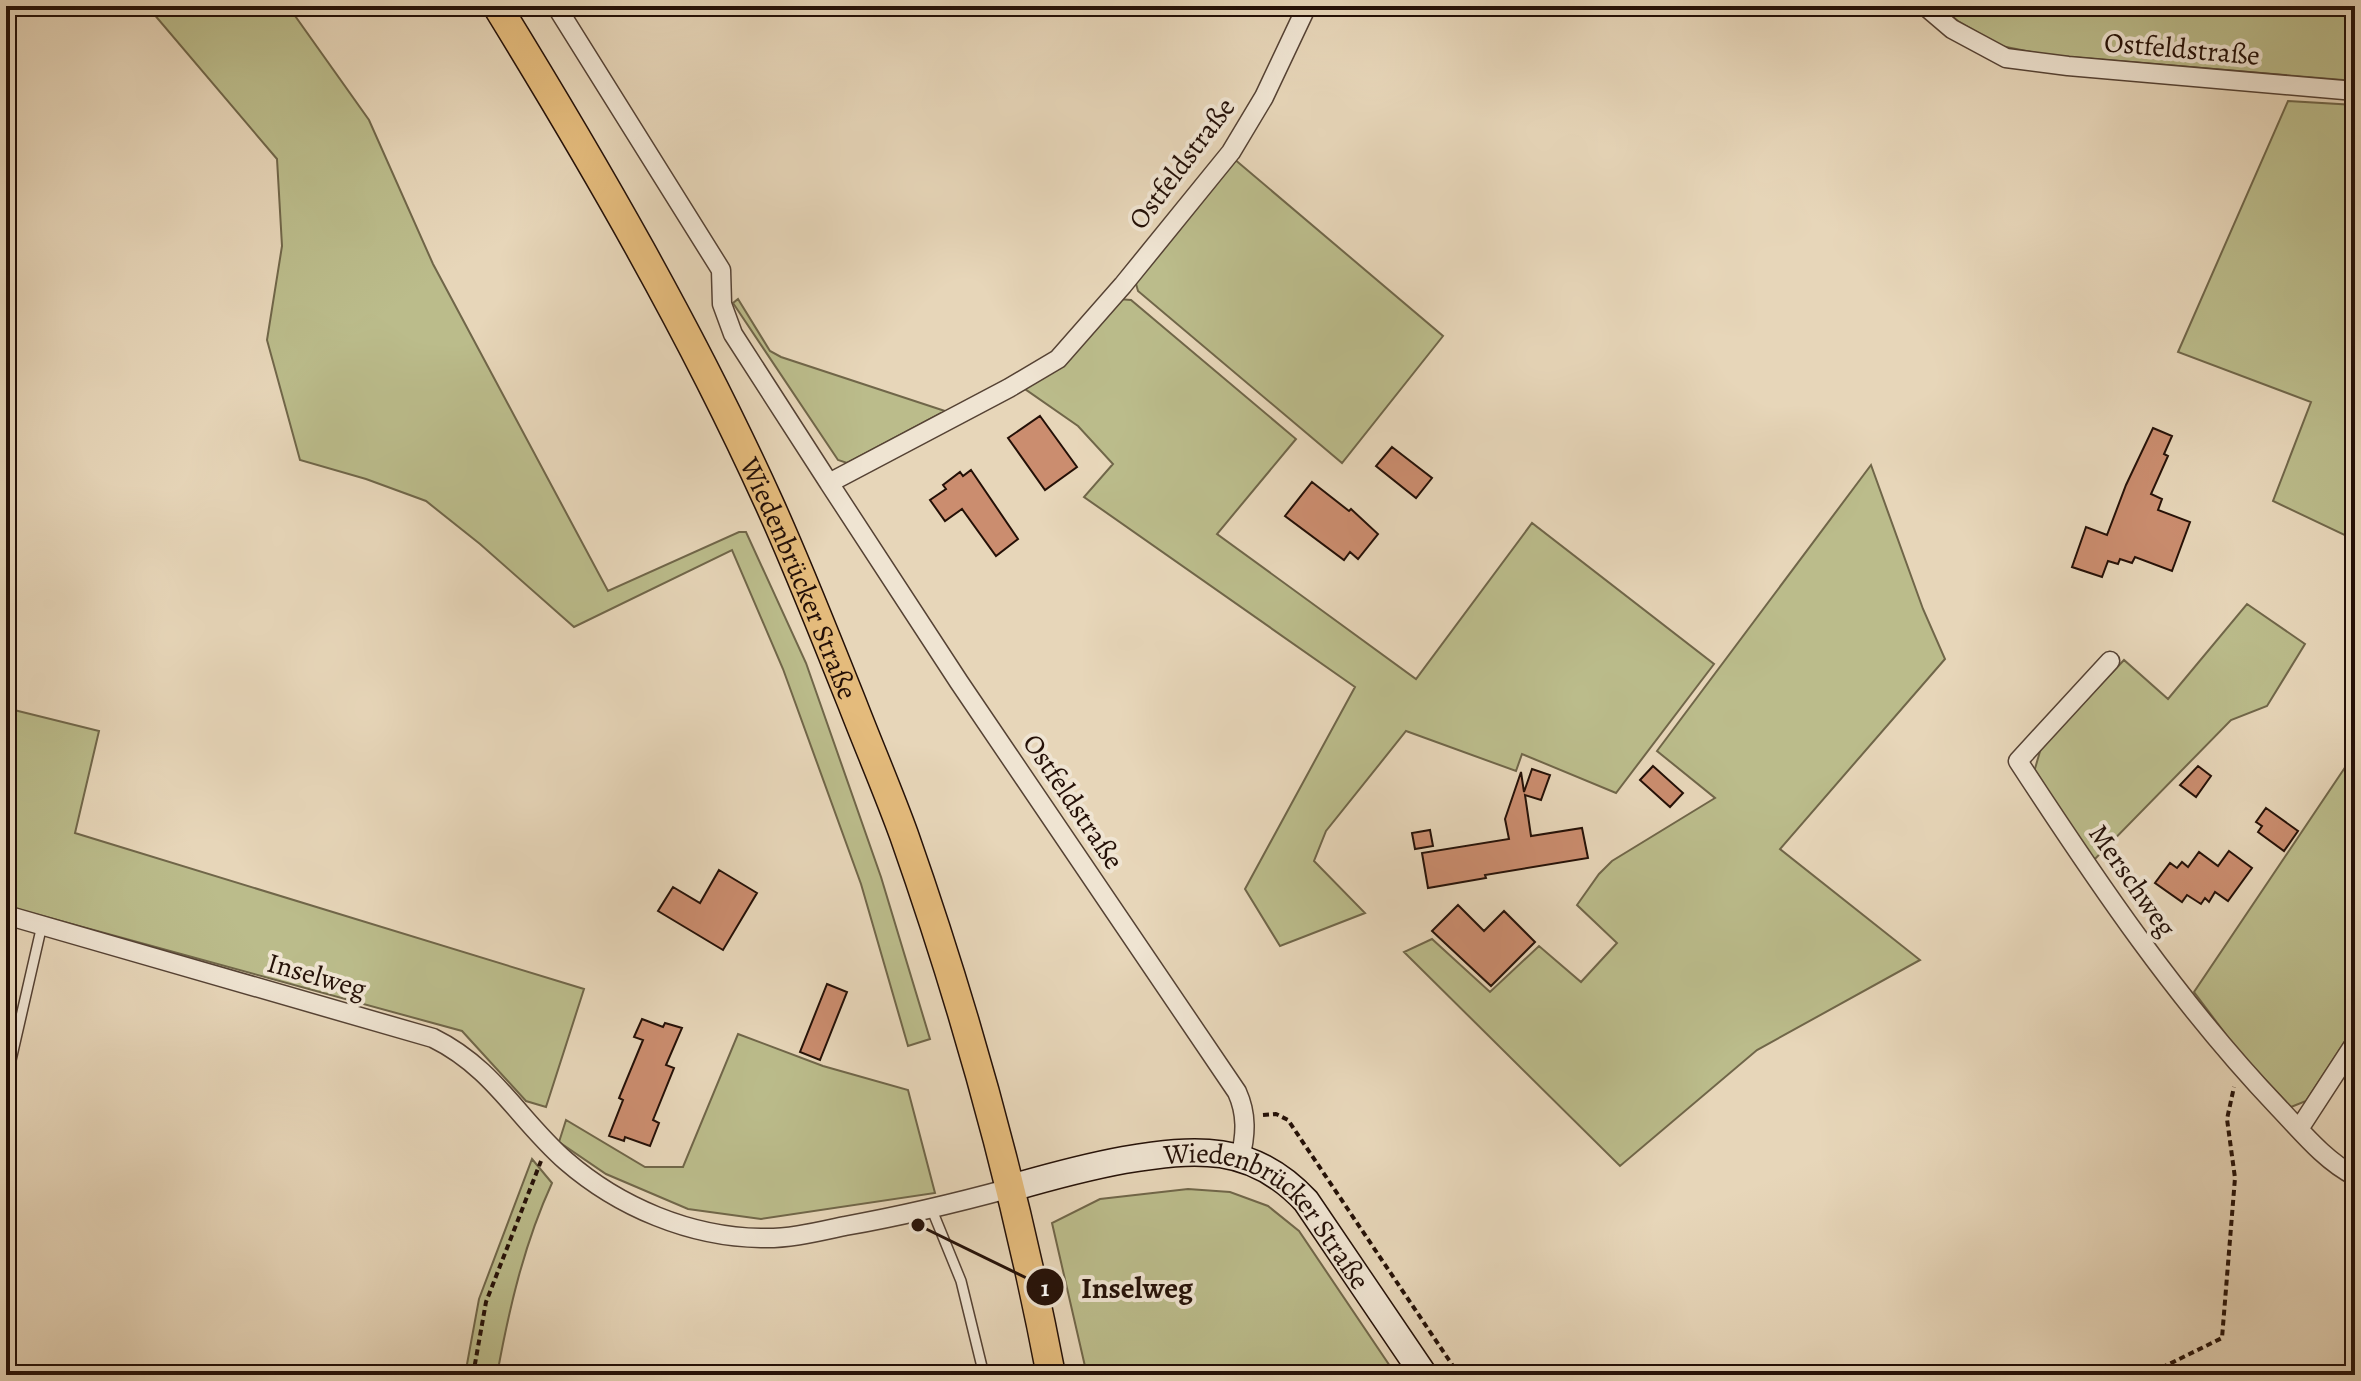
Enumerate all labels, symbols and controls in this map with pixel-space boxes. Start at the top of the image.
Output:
street label: Ostfeldstraße [2102,23,2261,75]
street label: Ostfeldstraße [1120,90,1244,237]
street label: Wiedenbrücker Straße [730,450,867,705]
street label: Ostfeldstraße [1014,726,1133,877]
street label: Merschweg [2079,817,2185,945]
street label: Inselweg [263,944,371,1008]
street label: Wiedenbrücker Straße [1161,1134,1378,1297]
callout: Inselweg [1025,1260,1209,1314]
text: Inselweg [1081,1268,1194,1308]
text: 1 [1041,1272,1050,1304]

